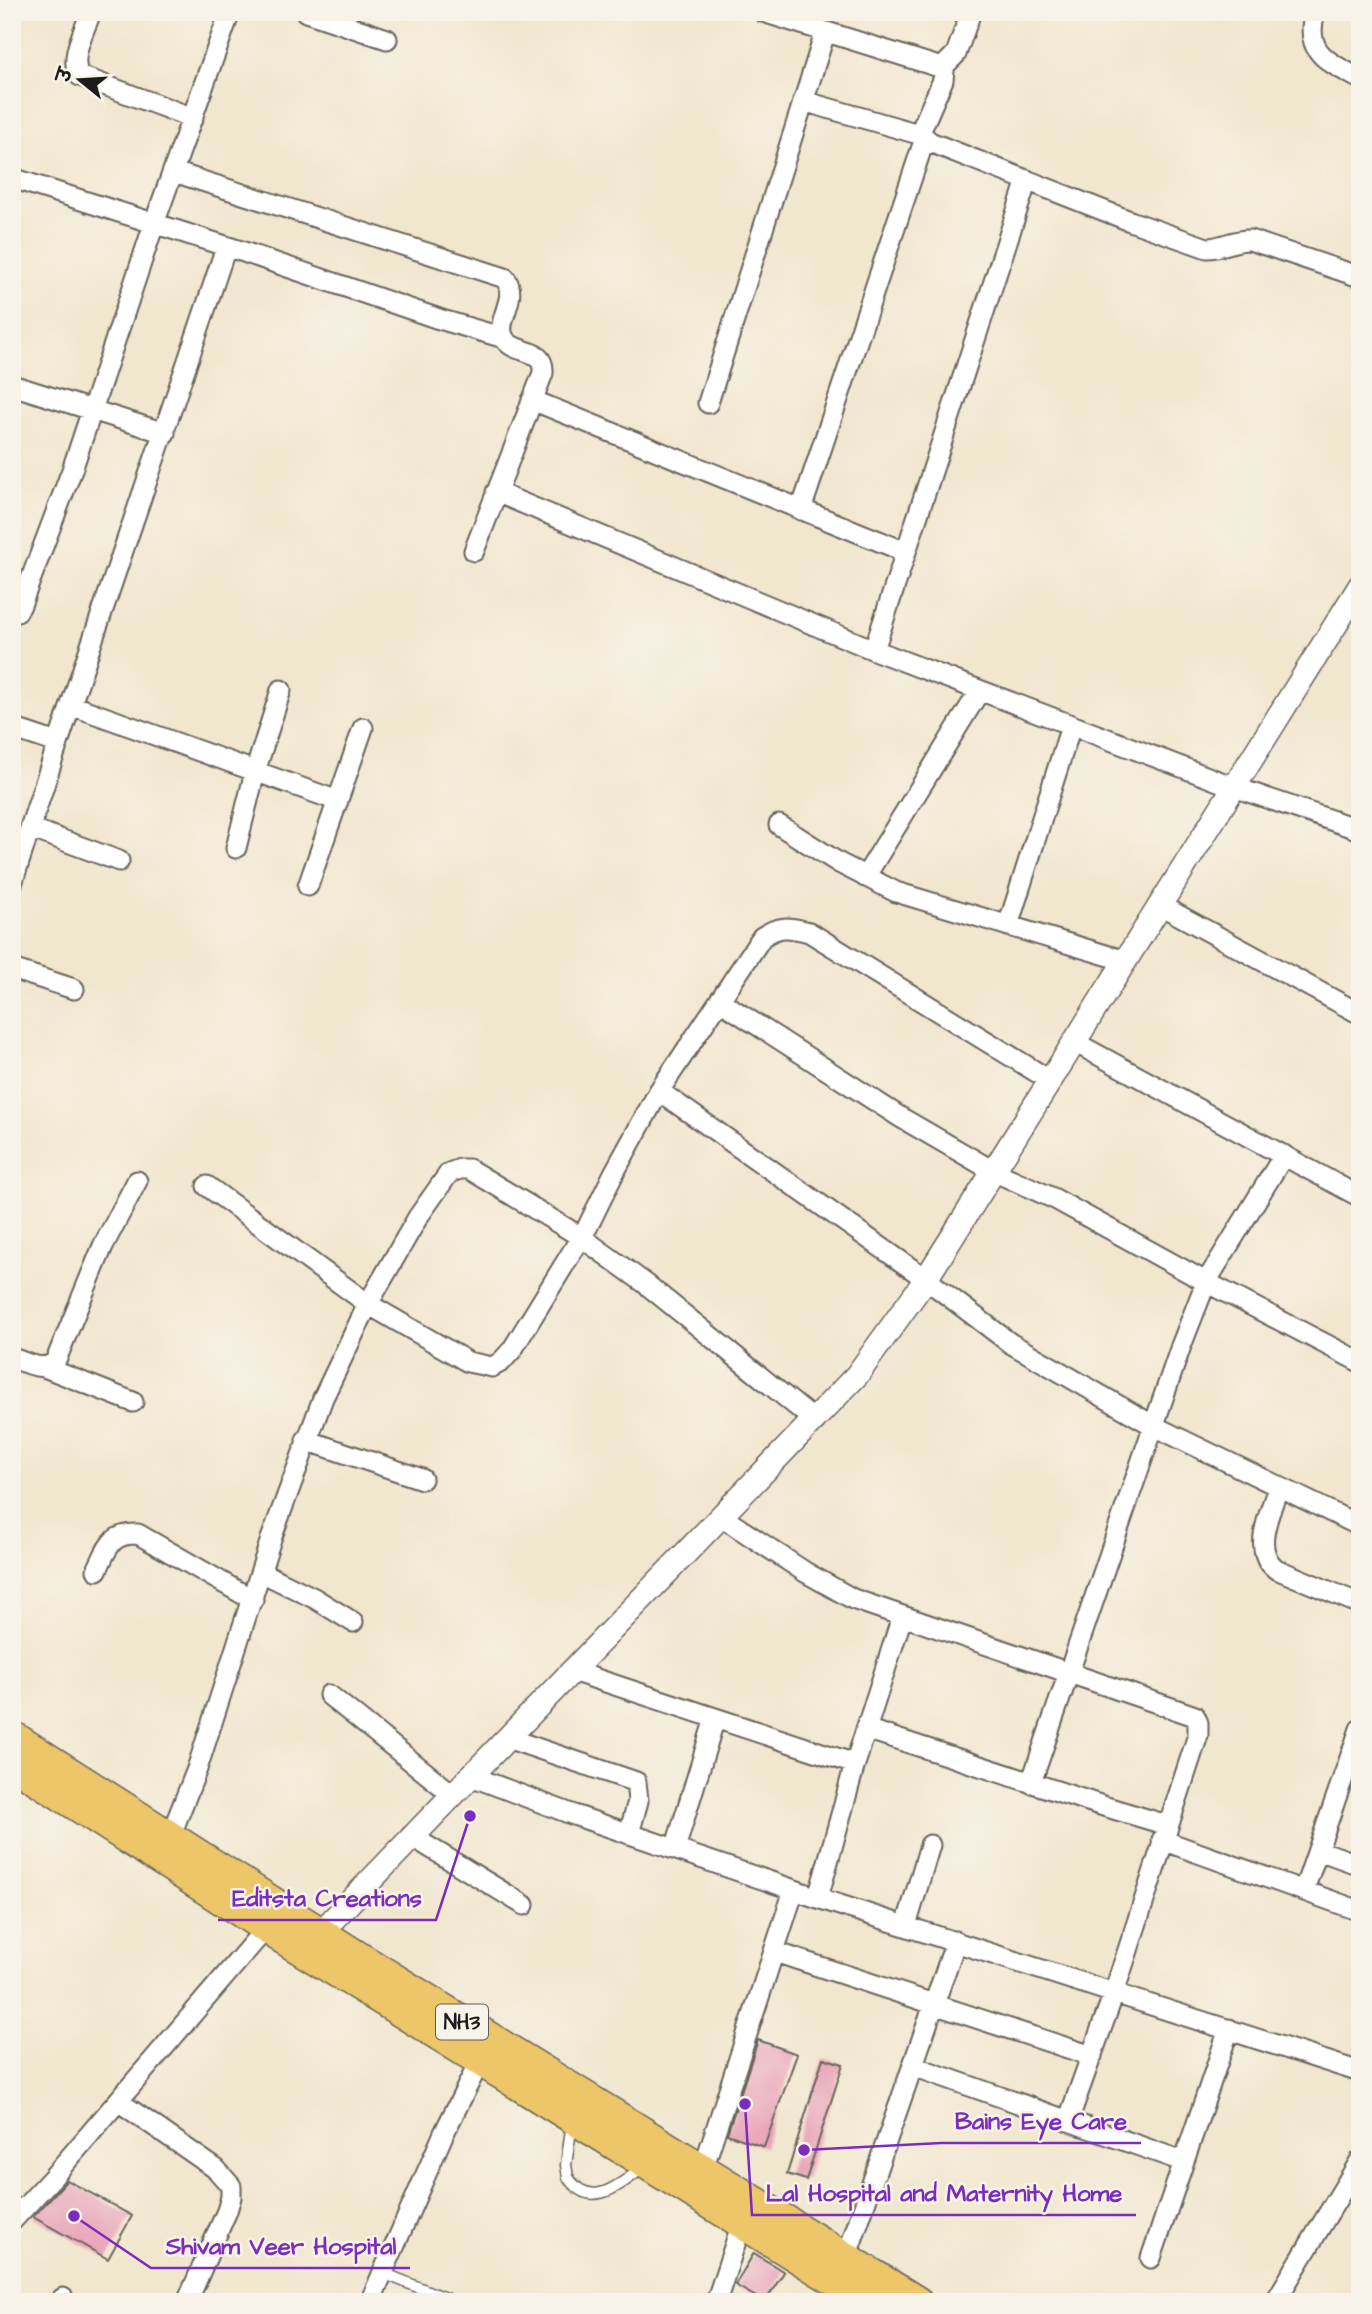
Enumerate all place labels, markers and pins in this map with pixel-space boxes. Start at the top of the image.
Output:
callout: Editsta Creations [218,1875,436,1920]
callout: Bains Eye Care [941,2098,1141,2143]
callout: Lal Hospital and Maternity Home [752,2170,1136,2215]
callout: Shivam Veer Hospital [151,2223,410,2268]

